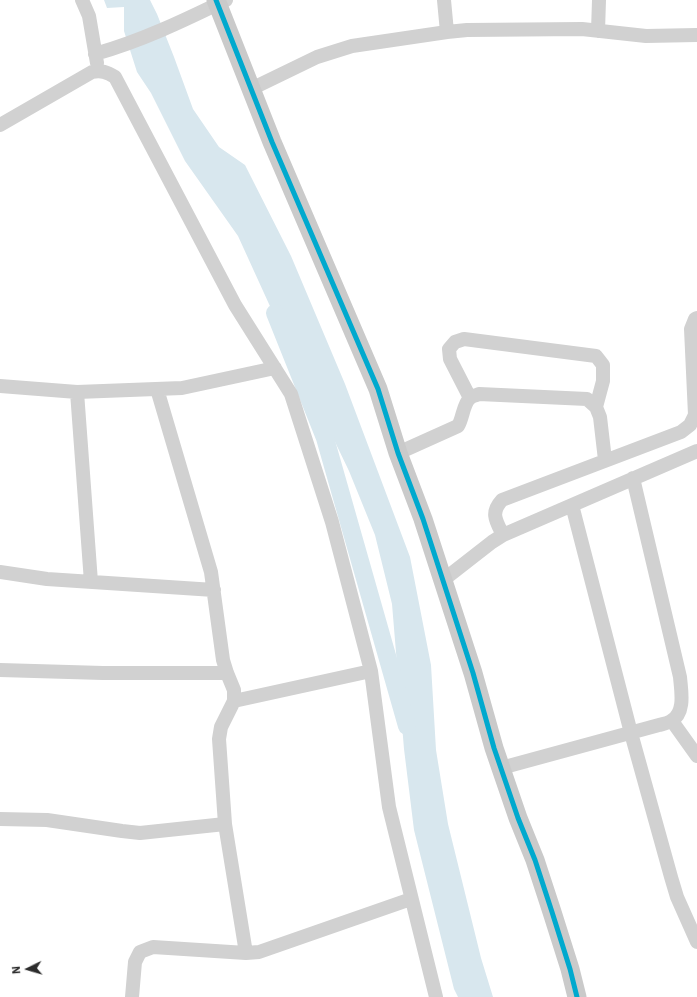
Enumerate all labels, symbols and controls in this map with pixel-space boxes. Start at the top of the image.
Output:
north arrow [8,949,48,989]
text: N [9,965,23,975]

